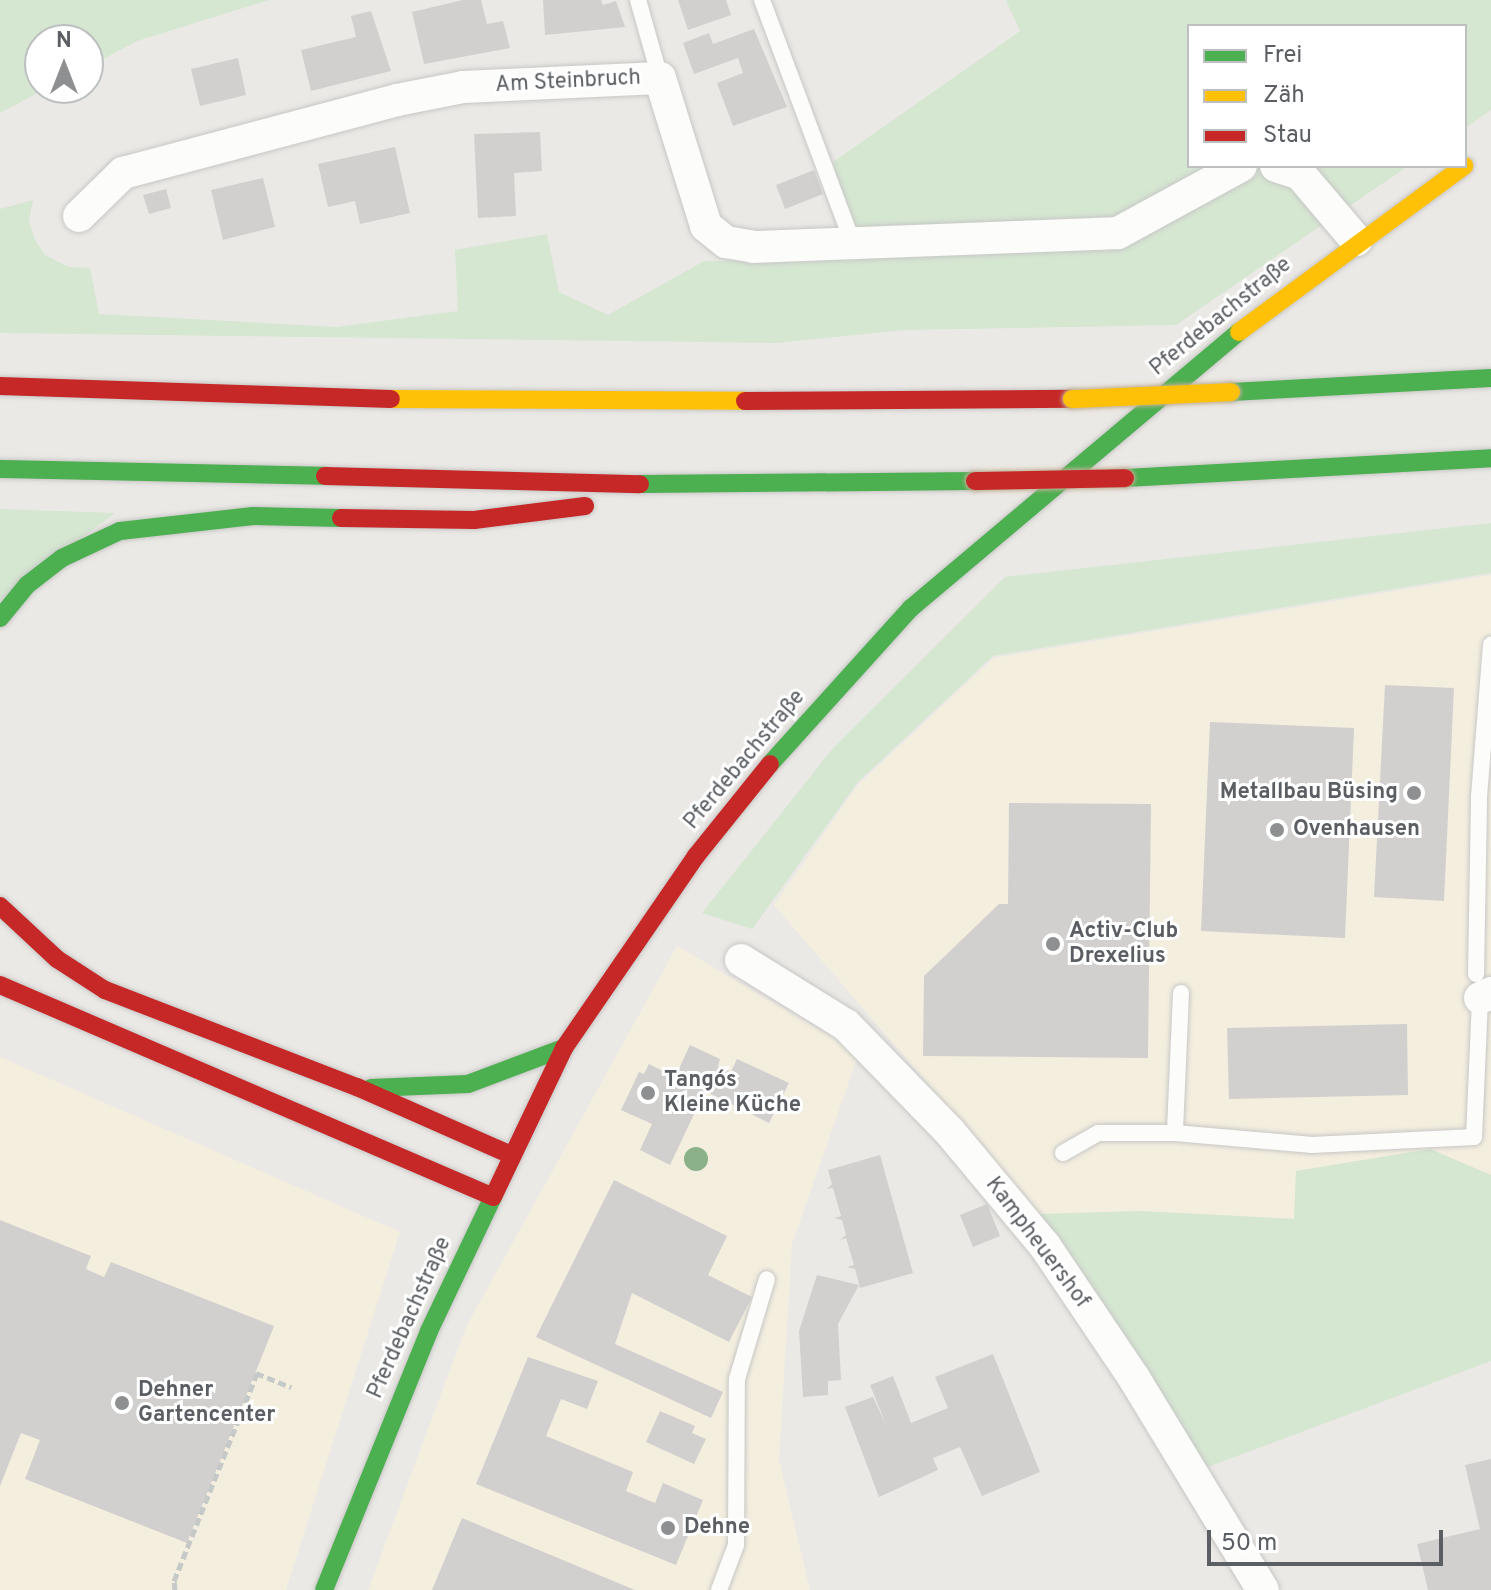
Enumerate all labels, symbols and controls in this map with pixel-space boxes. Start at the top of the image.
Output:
north arrow [24,24,104,104]
legend [1187,24,1467,168]
text: N [56,28,72,55]
text: Frei [1263,41,1302,71]
street label: Am Steinbruch [494,65,642,99]
text: Zäh [1263,81,1305,111]
text: Stau [1263,121,1312,151]
street label: Pferdebachstraße [1145,252,1297,382]
street label: Pferdebachstraße [679,685,811,835]
place label: Metallbau Büsing [1220,780,1398,806]
marker: Metallbau Büsing [1405,784,1423,802]
place label: Ovenhausen [1293,817,1420,843]
marker: Ovenhausen [1268,821,1286,839]
place label: Activ-Club Drexelius [1069,918,1178,970]
marker: Activ-Club Drexelius [1044,935,1062,953]
place label: Tango´s Kleine Küche [664,1067,801,1118]
marker: Tango´s Kleine Küche [639,1084,657,1102]
street label: Kampheuershof [979,1172,1095,1314]
street label: Pferdebachstraße [363,1233,457,1403]
place label: Dehner Gartencenter [138,1377,276,1428]
marker: Dehner Gartencenter [113,1394,131,1412]
scale bar [1211,1514,1447,1564]
place label: Dehne [684,1515,750,1541]
marker: Dehne [659,1519,677,1537]
text: 50 m [1221,1529,1277,1559]

